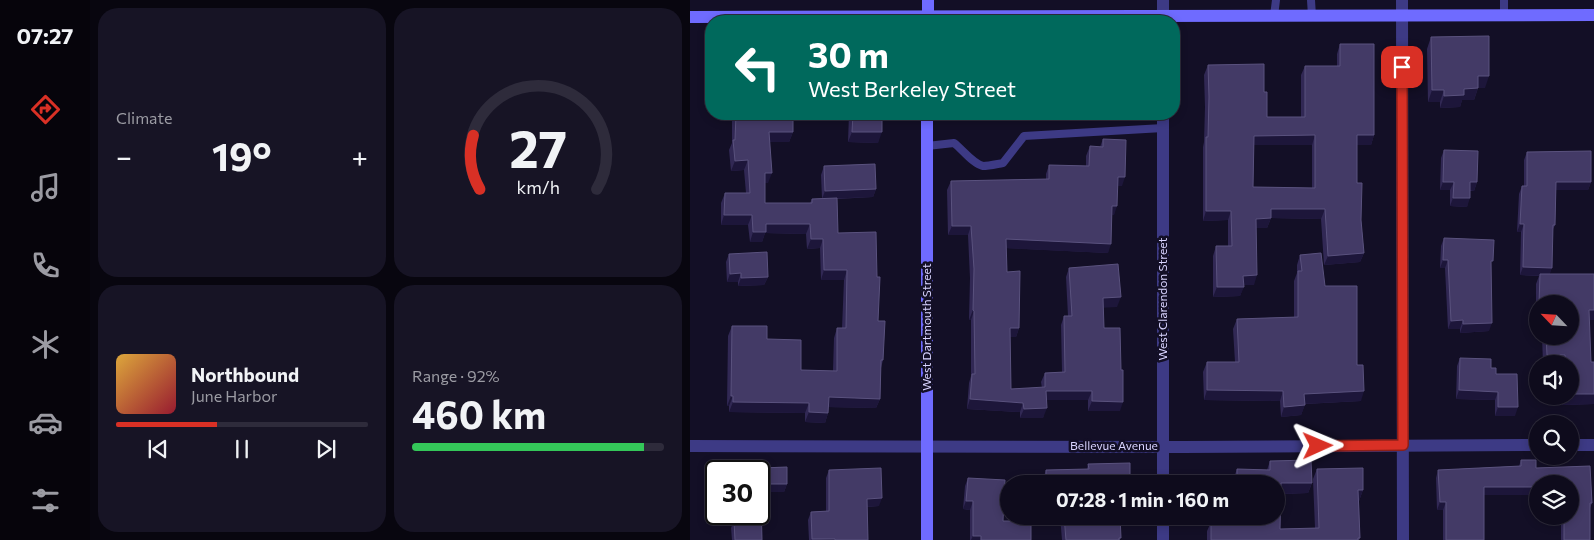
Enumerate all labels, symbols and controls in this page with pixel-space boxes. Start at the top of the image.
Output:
text: 07:27 [17,22,73,49]
text: 30 m [808,32,889,75]
icon: left [725,35,790,100]
pin [1381,46,1423,88]
icon: arrive [1388,53,1416,81]
text: West Berkeley Street [808,75,1016,102]
icon: directions [28,92,63,127]
text: Climate [116,108,172,127]
text: 27 [509,115,567,179]
text: 19° [212,132,272,179]
text: − [116,139,132,173]
text: + [352,139,368,173]
icon: music [28,170,63,205]
text: km/h [516,176,560,198]
street label: West Clarendon Street [1155,237,1169,360]
icon: phone [28,248,63,283]
street label: West Dartmouth Street [919,263,933,391]
north arrow [1529,295,1579,345]
map controls [1529,295,1579,525]
icon: climate [28,327,63,362]
button: sound [1529,355,1579,405]
text: Northbound [191,363,299,386]
text: Range · 92% [412,366,500,385]
text: June Harbor [191,386,277,405]
text: 460 km [412,390,546,437]
icon: car [28,405,63,440]
button: search [1529,415,1579,465]
position arrow [1291,419,1343,471]
icon: previous [144,435,172,463]
icon: pause [228,435,256,463]
icon: next [312,435,340,463]
street label: Bellevue Avenue [1070,438,1158,452]
speed limit sign: 30 [705,460,770,525]
button: layers [1529,475,1579,525]
icon: filters [28,483,63,518]
text: 07:28 · 1 min · 160 m [1056,488,1229,511]

